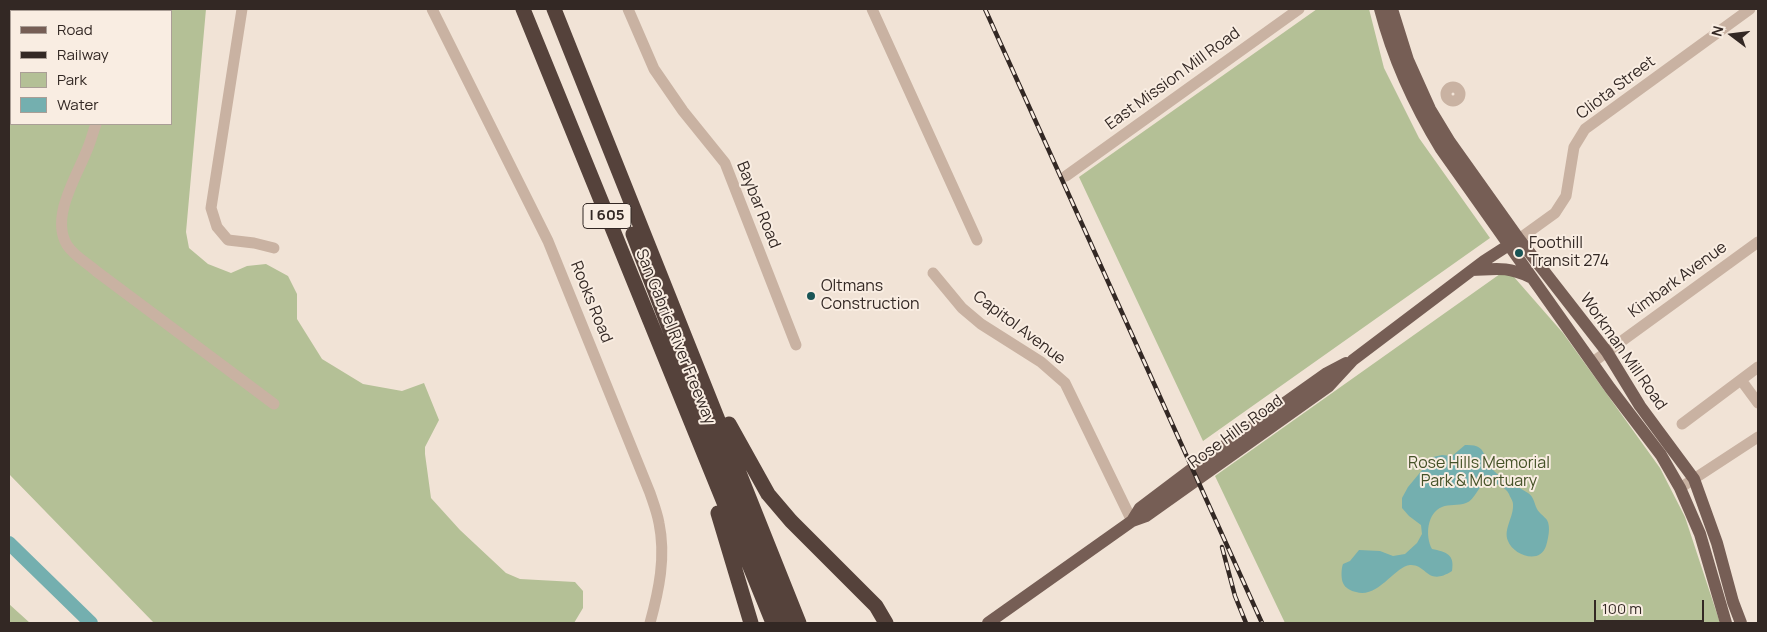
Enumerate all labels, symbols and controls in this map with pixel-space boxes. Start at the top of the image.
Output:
legend [10,10,172,125]
north arrow [1707,10,1757,60]
text: Road [57,19,93,40]
street label: East Mission Mill Road [1102,24,1244,134]
text: N [1707,24,1728,38]
text: Railway [57,44,109,65]
street label: Cliota Street [1573,52,1659,124]
text: Park [57,69,87,90]
text: Water [57,94,99,115]
street label: Baybar Road [732,159,784,251]
road number: I 605 [583,204,631,228]
place label: Foothill Transit 274 [1529,234,1609,272]
street label: Kimbark Avenue [1625,238,1731,322]
street label: San Gabriel River Freeway [631,246,719,428]
marker: Foothill Transit 274 [1513,247,1525,259]
street label: Rooks Road [566,258,616,346]
place label: Oltmans Construction [821,277,919,315]
street label: Capitol Avenue [969,287,1069,369]
marker: Oltmans Construction [805,290,817,302]
street label: Workman Mill Road [1576,290,1670,414]
street label: Rose Hills Road [1185,391,1287,473]
park label: Rose Hills Memorial Park & Mortuary [1408,454,1550,492]
scale bar [1597,590,1707,622]
text: 100 m [1602,598,1642,619]

